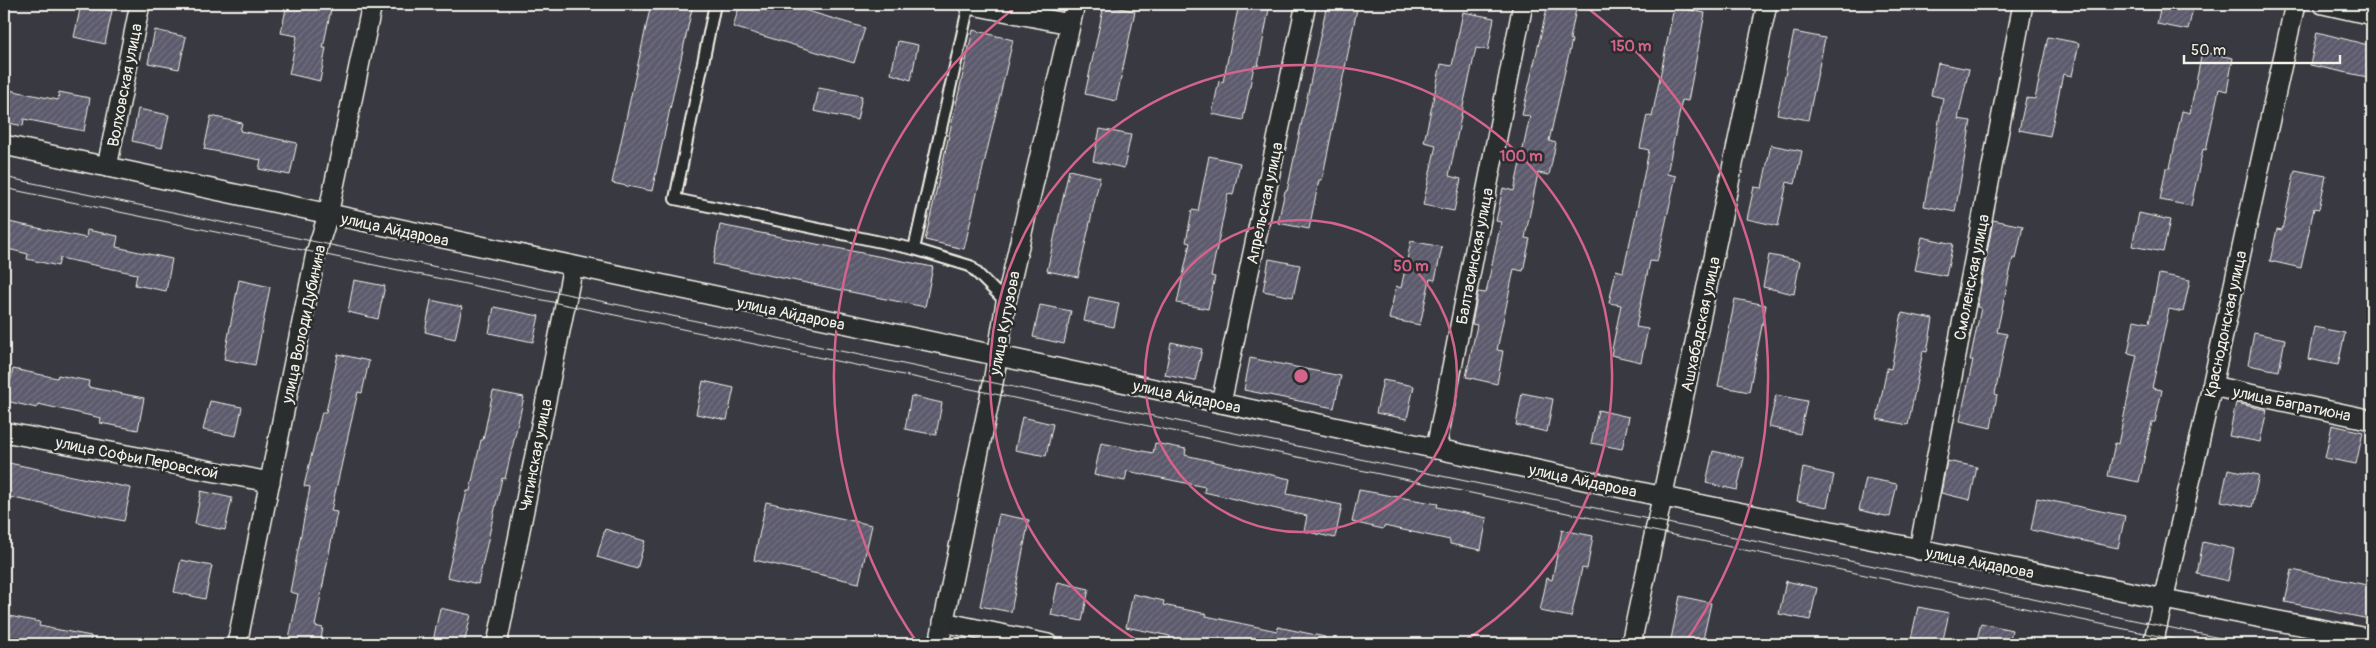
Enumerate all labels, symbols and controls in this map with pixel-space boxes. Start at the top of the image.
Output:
street label: Волховская улица [103,22,147,149]
scale bar [2184,32,2340,64]
text: 150 m [1611,37,1651,56]
text: 50 m [2191,41,2226,60]
street label: Апрельская улица [1242,140,1288,266]
text: 100 m [1500,147,1542,166]
street label: Балтасинская улица [1452,186,1498,326]
street label: улица Айдарова [338,209,451,251]
street label: Смоленская улица [1950,212,1994,342]
street label: улица Володи Дубинина [277,243,331,406]
street label: Краснодонская улица [2201,249,2251,400]
street label: Ашхабадская улица [1677,255,1725,394]
text: 50 m [1394,257,1428,276]
street label: улица Кутузова [985,269,1025,378]
street label: улица Айдарова [734,293,847,335]
centre of rings [1292,367,1310,385]
street label: улица Айдарова [1130,376,1243,418]
street label: улица Багратиона [2230,382,2353,426]
street label: Читинская улица [515,397,557,513]
street label: улица Софьи Перовской [53,432,220,484]
street label: улица Айдарова [1526,460,1639,502]
street label: улица Айдарова [1923,542,2036,583]

